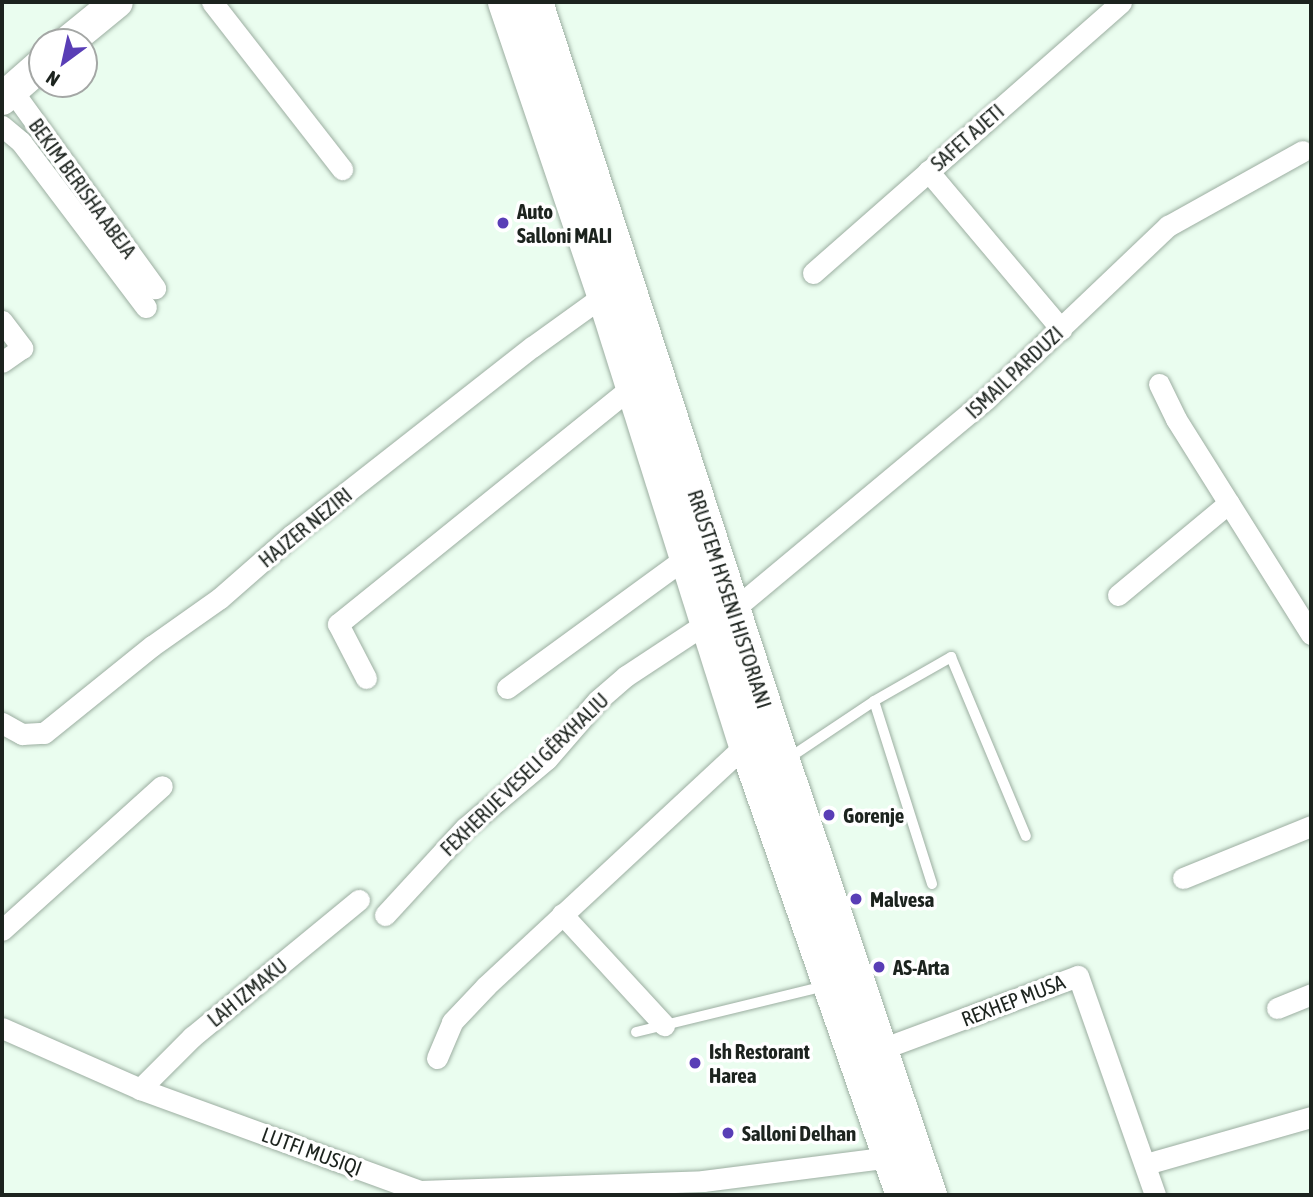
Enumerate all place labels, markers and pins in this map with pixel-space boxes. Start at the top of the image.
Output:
place label: Auto Salloni MALI [517,198,612,248]
marker: Auto Salloni MALI [495,215,511,231]
place label: Gorenje [843,802,904,828]
marker: Gorenje [821,807,837,823]
place label: Malvesa [870,886,934,912]
marker: Malvesa [848,891,864,907]
place label: AS-Arta [893,954,949,980]
marker: AS-Arta [871,959,887,975]
place label: Ish Restorant Harea [709,1038,810,1088]
marker: Ish Restorant Harea [687,1055,703,1071]
place label: Salloni Delhan [742,1120,856,1146]
marker: Salloni Delhan [720,1125,736,1141]

